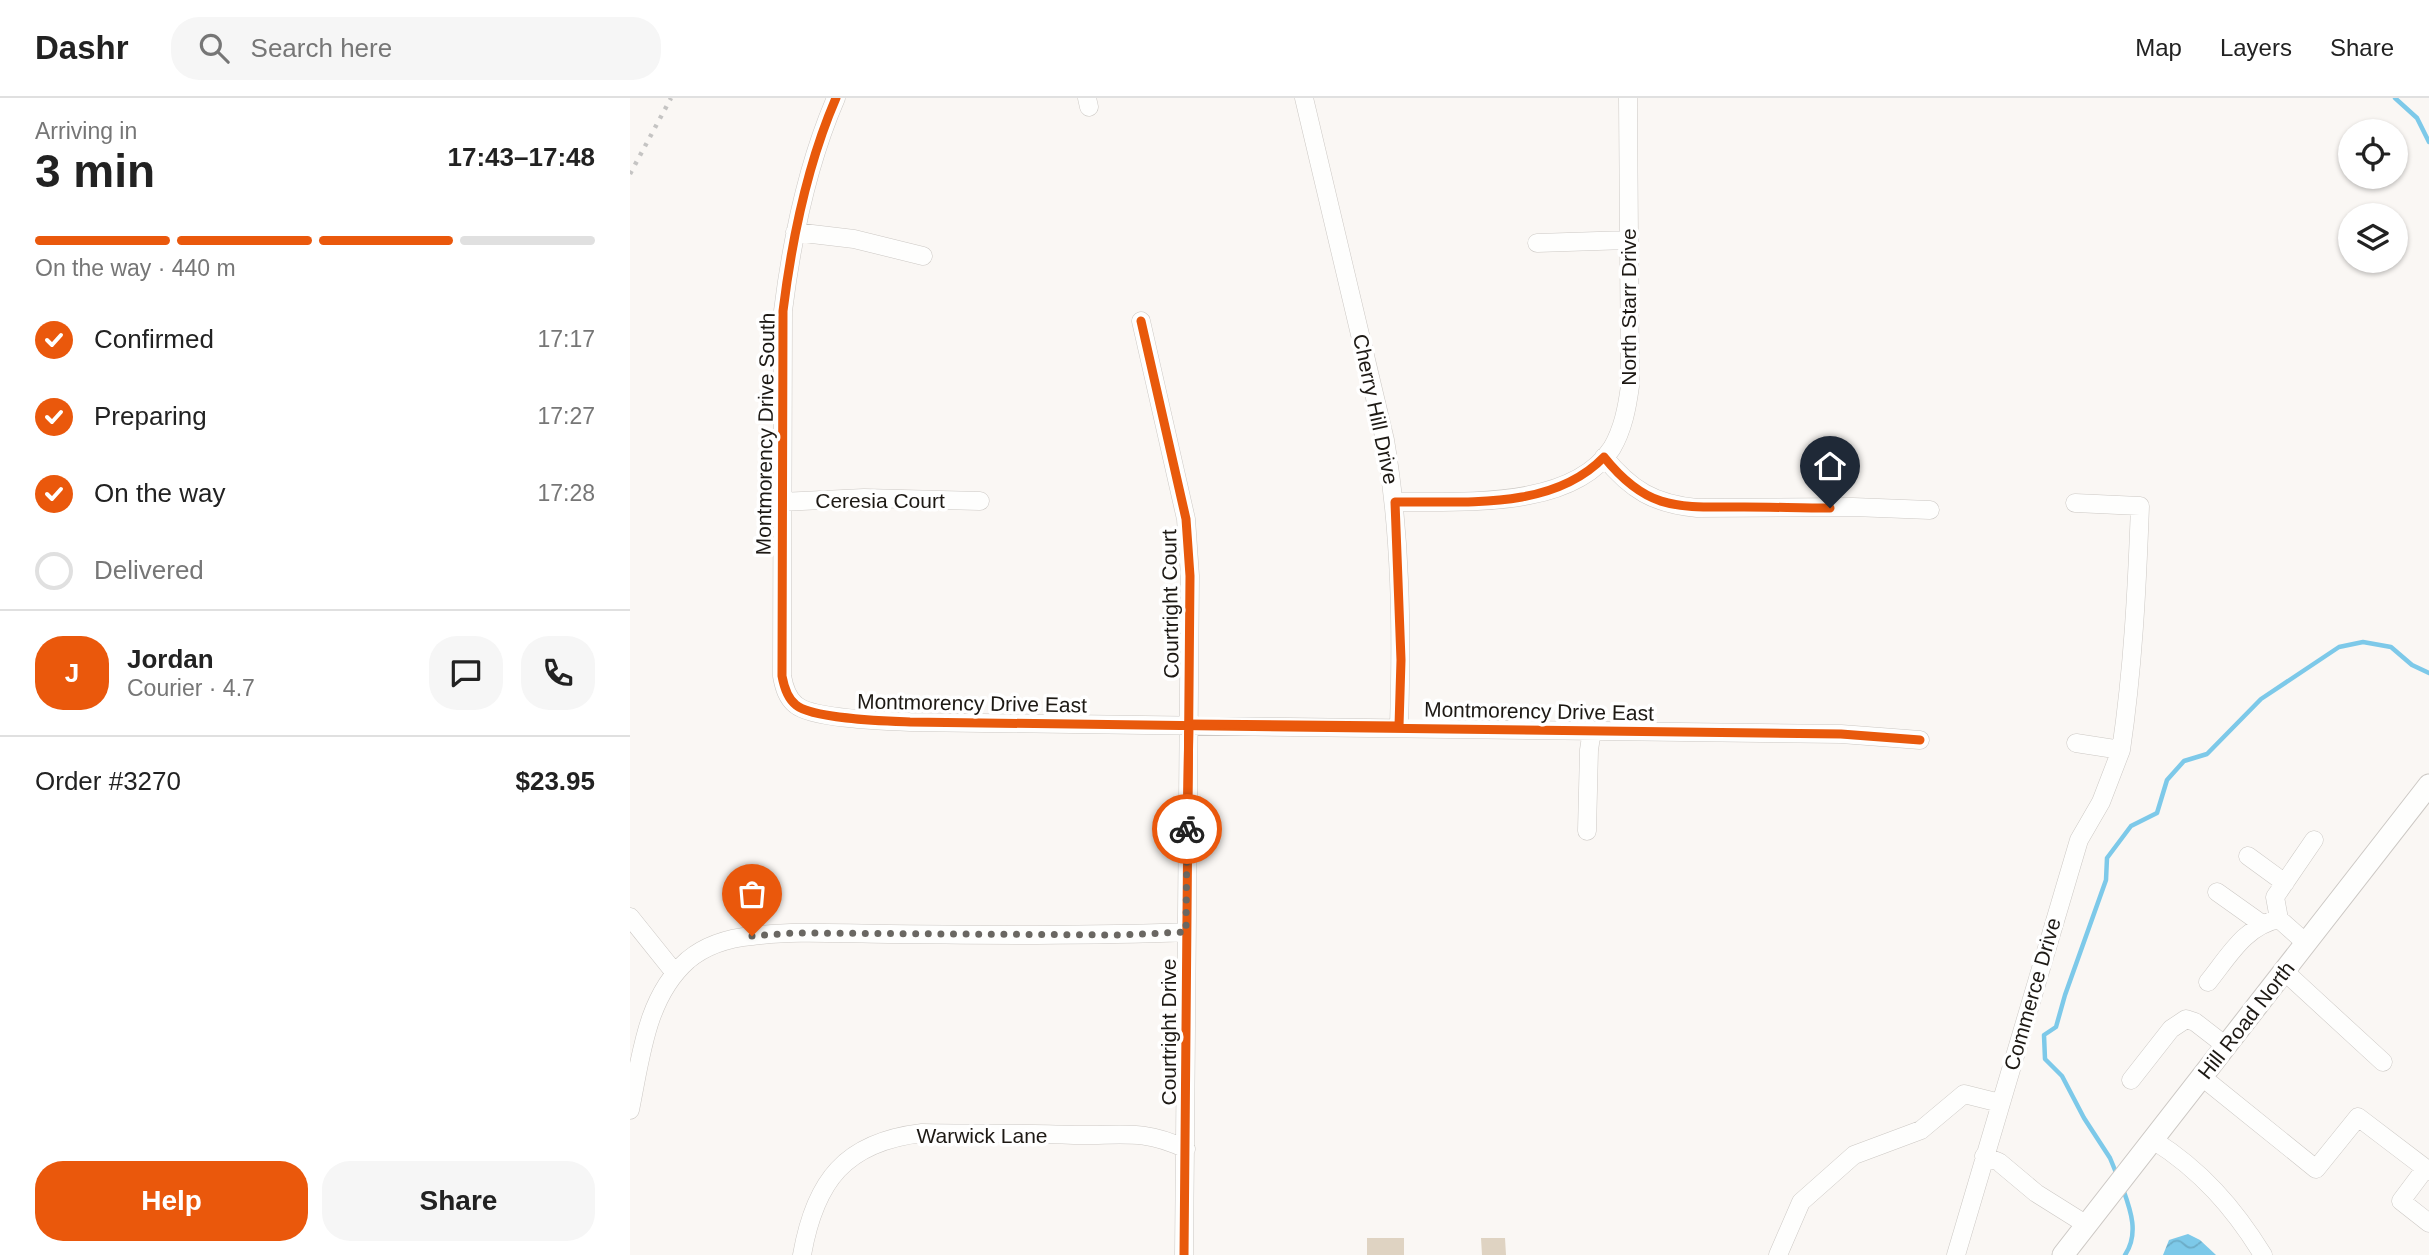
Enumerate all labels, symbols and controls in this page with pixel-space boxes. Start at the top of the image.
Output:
search box [171,17,661,80]
text: Dashr [35,29,129,66]
icon: search [195,29,233,67]
text: Search here [251,33,392,63]
text: Map [2135,34,2182,61]
text: Layers [2220,34,2292,61]
text: Share [2330,34,2394,61]
text: Arriving in [35,118,137,144]
map controls [2338,119,2408,273]
button: locate [2338,119,2408,189]
text: 17:43–17:48 [448,142,595,172]
text: 3 min [35,145,155,197]
button: layers [2338,203,2408,273]
street label: North Starr Drive [1617,228,1640,386]
text: On the way · 440 m [35,255,236,281]
street label: Montmorency Drive South [751,312,779,556]
icon: check [35,321,73,359]
text: Confirmed [94,324,214,354]
text: 17:17 [537,326,595,352]
street label: Cherry Hill Drive [1349,332,1403,486]
icon: check [35,398,73,436]
text: Preparing [94,401,207,431]
text: 17:27 [537,403,595,429]
pin [1800,436,1860,508]
icon: home [1811,447,1849,485]
icon: check [35,475,73,513]
text: On the way [94,478,226,508]
text: 17:28 [537,480,595,506]
street label: Ceresia Court [815,489,945,512]
street label: Courtright Court [1157,529,1183,679]
text: Delivered [94,555,204,585]
button: chat [429,636,503,710]
button: phone [521,636,595,710]
text: Jordan [127,644,214,674]
text: J [65,658,79,688]
text: Courier · 4.7 [127,675,255,701]
street label: Montmorency Drive East [857,689,1087,717]
street label: Montmorency Drive East [1424,697,1654,725]
text: Order #3270 [35,766,181,796]
text: $23.95 [515,766,595,796]
courier [1152,794,1222,864]
icon: bike [1168,810,1206,848]
pin [722,864,782,936]
icon: bag [733,875,771,913]
street label: Commerce Drive [1999,915,2065,1073]
street label: Hill Road North [2193,957,2299,1083]
street label: Courtright Drive [1157,958,1180,1106]
street label: Warwick Lane [916,1124,1048,1147]
button: Help [35,1161,308,1241]
button: Share [322,1161,595,1241]

